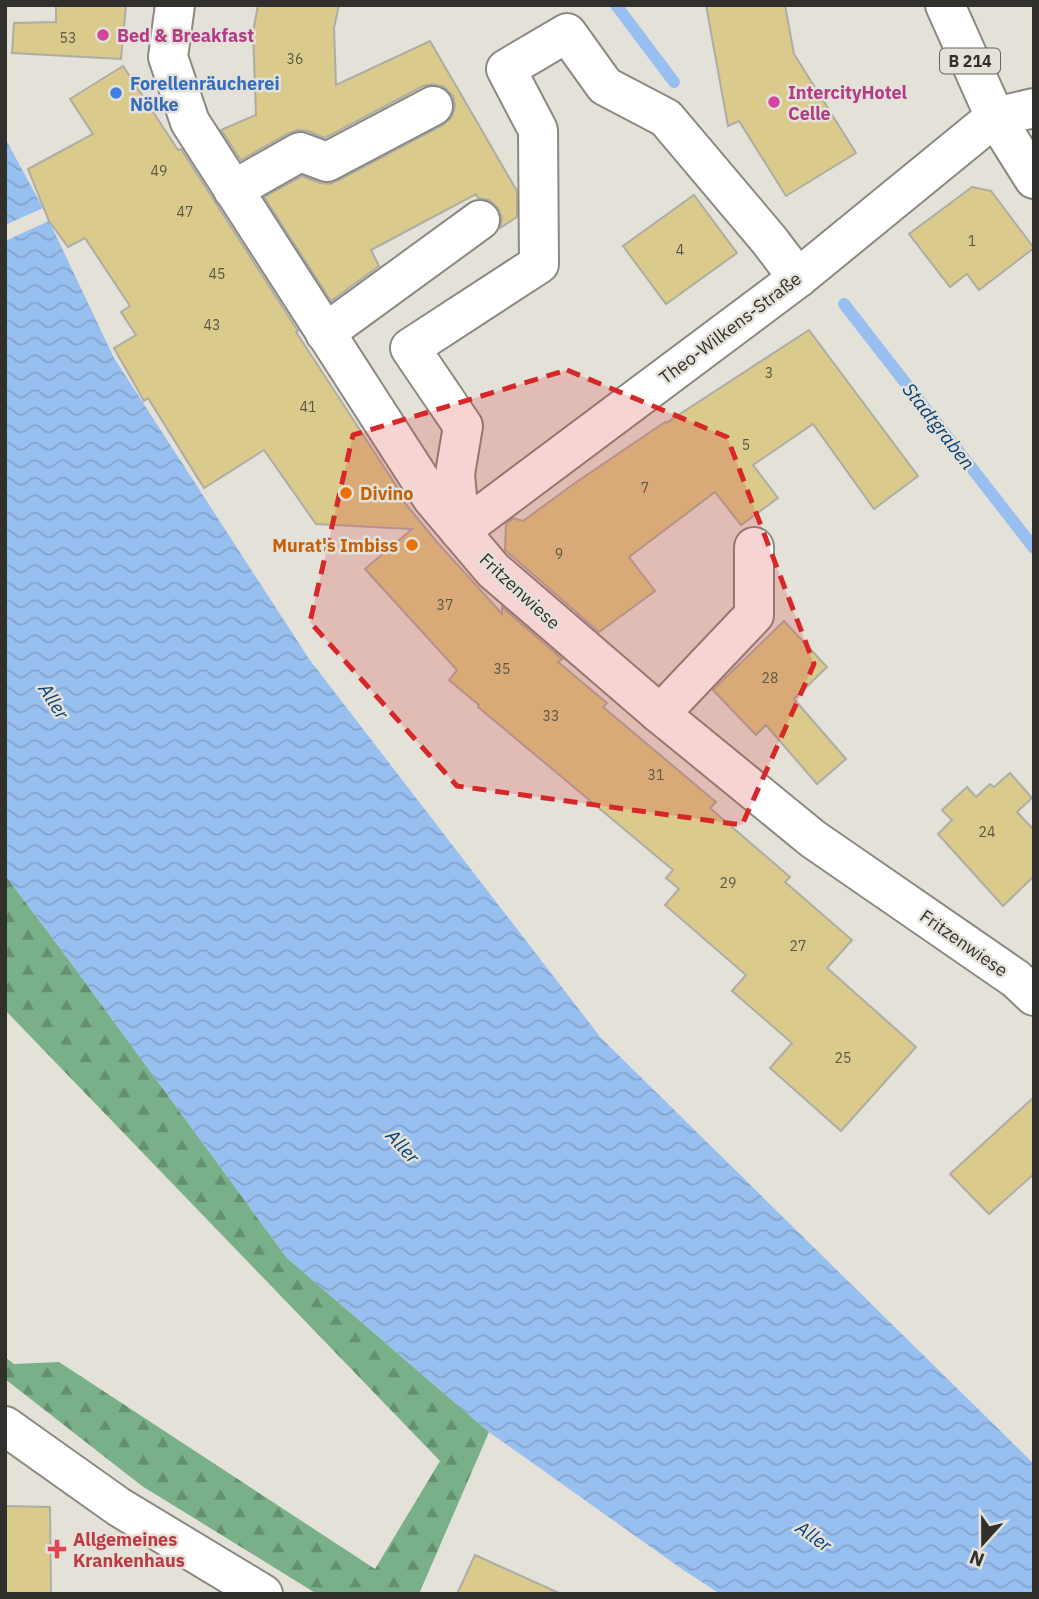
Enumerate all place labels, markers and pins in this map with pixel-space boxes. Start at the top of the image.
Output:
place label: Bed & Breakfast [117,24,254,47]
marker: Bed & Breakfast [95,27,111,43]
place label: Forellenräucherei Nölke [130,72,280,116]
place label: IntercityHotel Celle [788,81,908,125]
marker: Forellenräucherei Nölke [108,85,124,101]
marker: IntercityHotel Celle [766,94,782,110]
place label: Divino [360,482,413,505]
marker: Divino [338,485,354,501]
place label: Murat's Imbiss [272,534,398,557]
marker: Murat's Imbiss [404,537,420,553]
place label: Allgemeines Krankenhaus [73,1528,185,1572]
marker: Allgemeines Krankenhaus [47,1539,67,1559]

